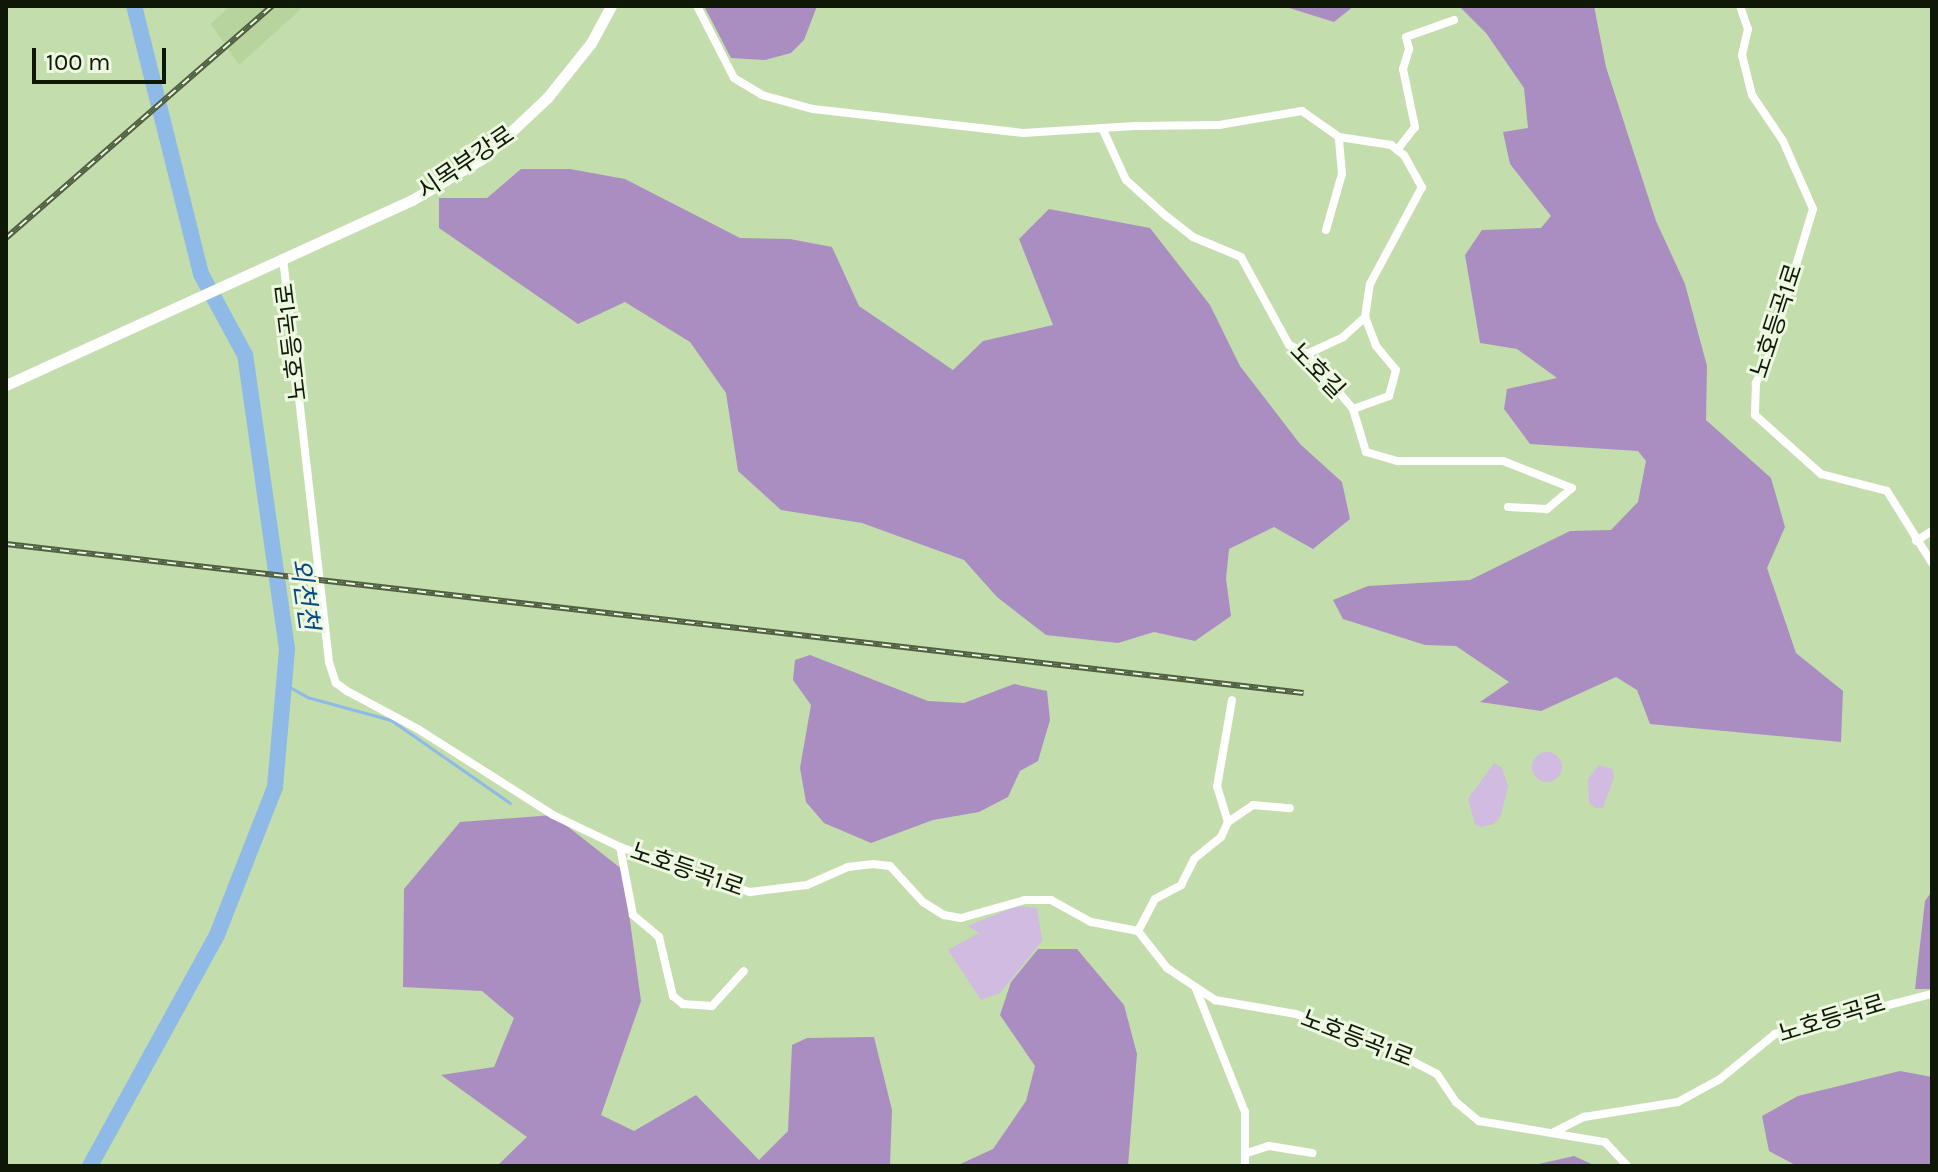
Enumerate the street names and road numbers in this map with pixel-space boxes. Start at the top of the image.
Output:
street label: 시목부강로 [412,120,520,206]
street label: 노호등곡1로 [1745,260,1809,382]
street label: 노호등곡1로 [270,282,314,402]
street label: 노호길 [1284,337,1350,405]
street label: 노호등곡1로 [626,837,748,903]
street label: 노호등곡로 [1775,989,1889,1049]
street label: 노호등곡1로 [1297,1004,1417,1074]

